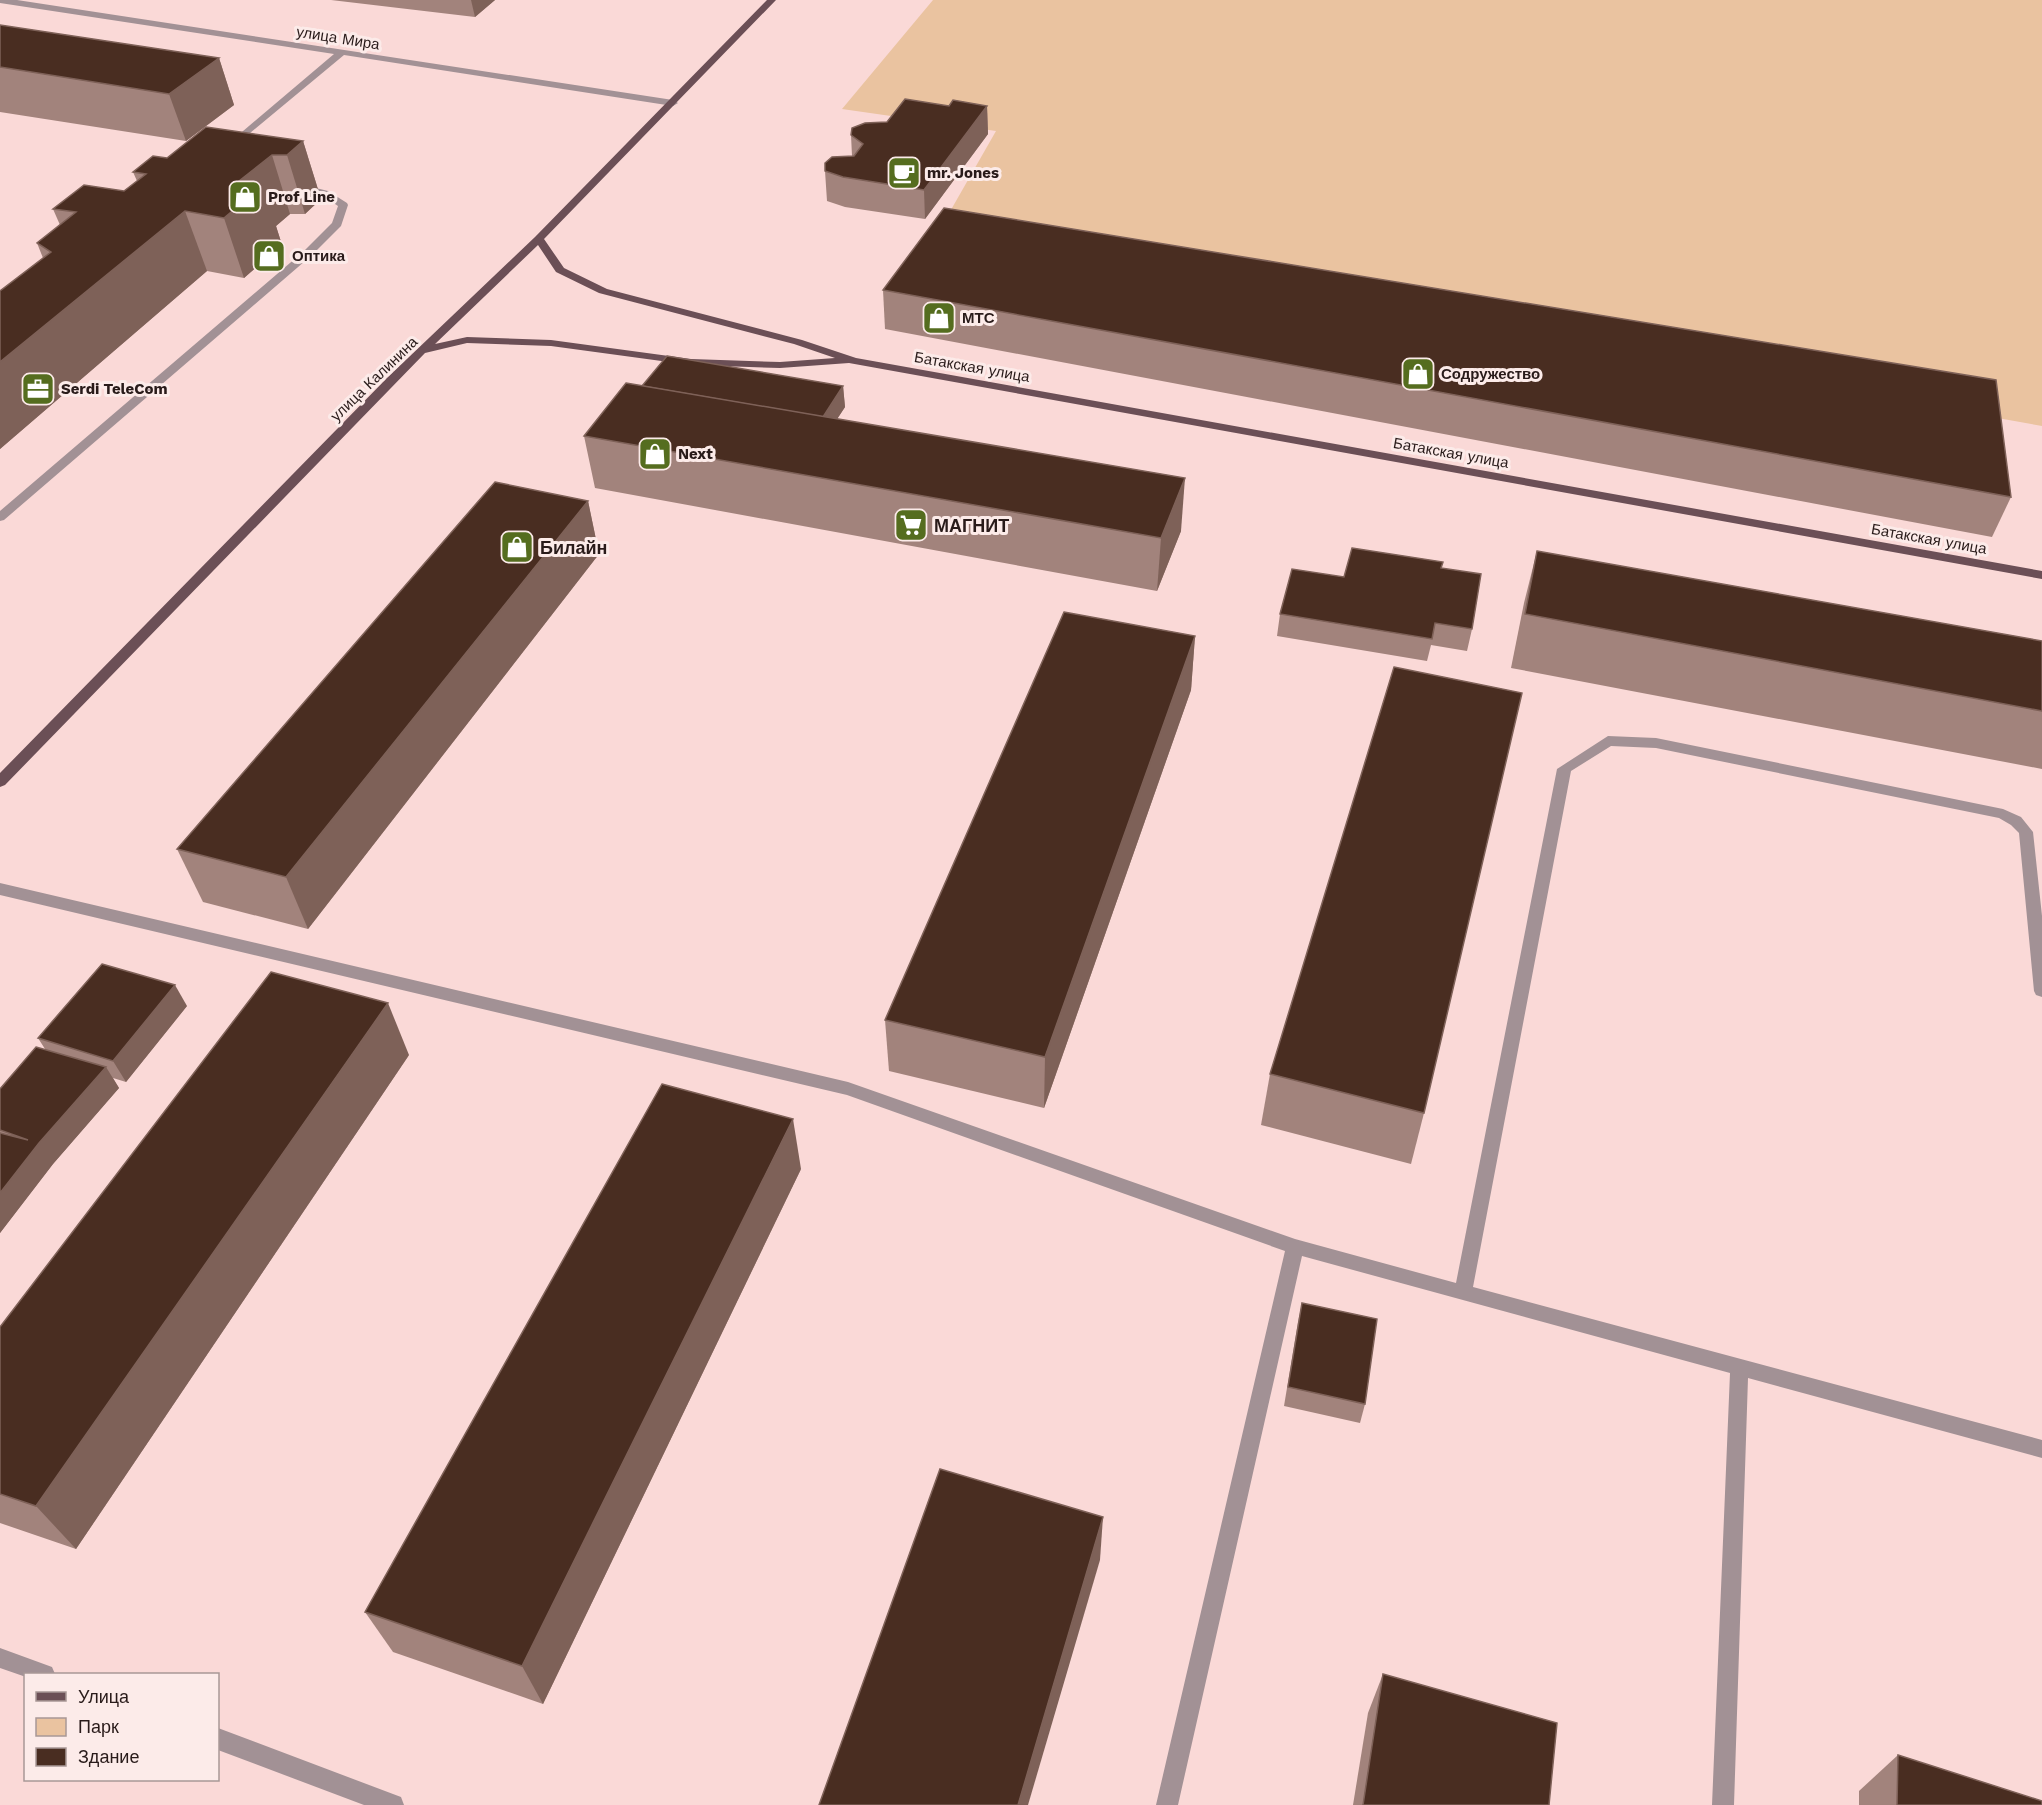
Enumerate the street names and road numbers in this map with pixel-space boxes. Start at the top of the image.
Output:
street label: улица Мира [295,23,381,54]
street label: улица Калинина [327,333,422,425]
street label: Батакская улица [913,348,1032,386]
street label: Батакская улица [1392,434,1511,472]
street label: Батакская улица [1870,520,1989,558]

